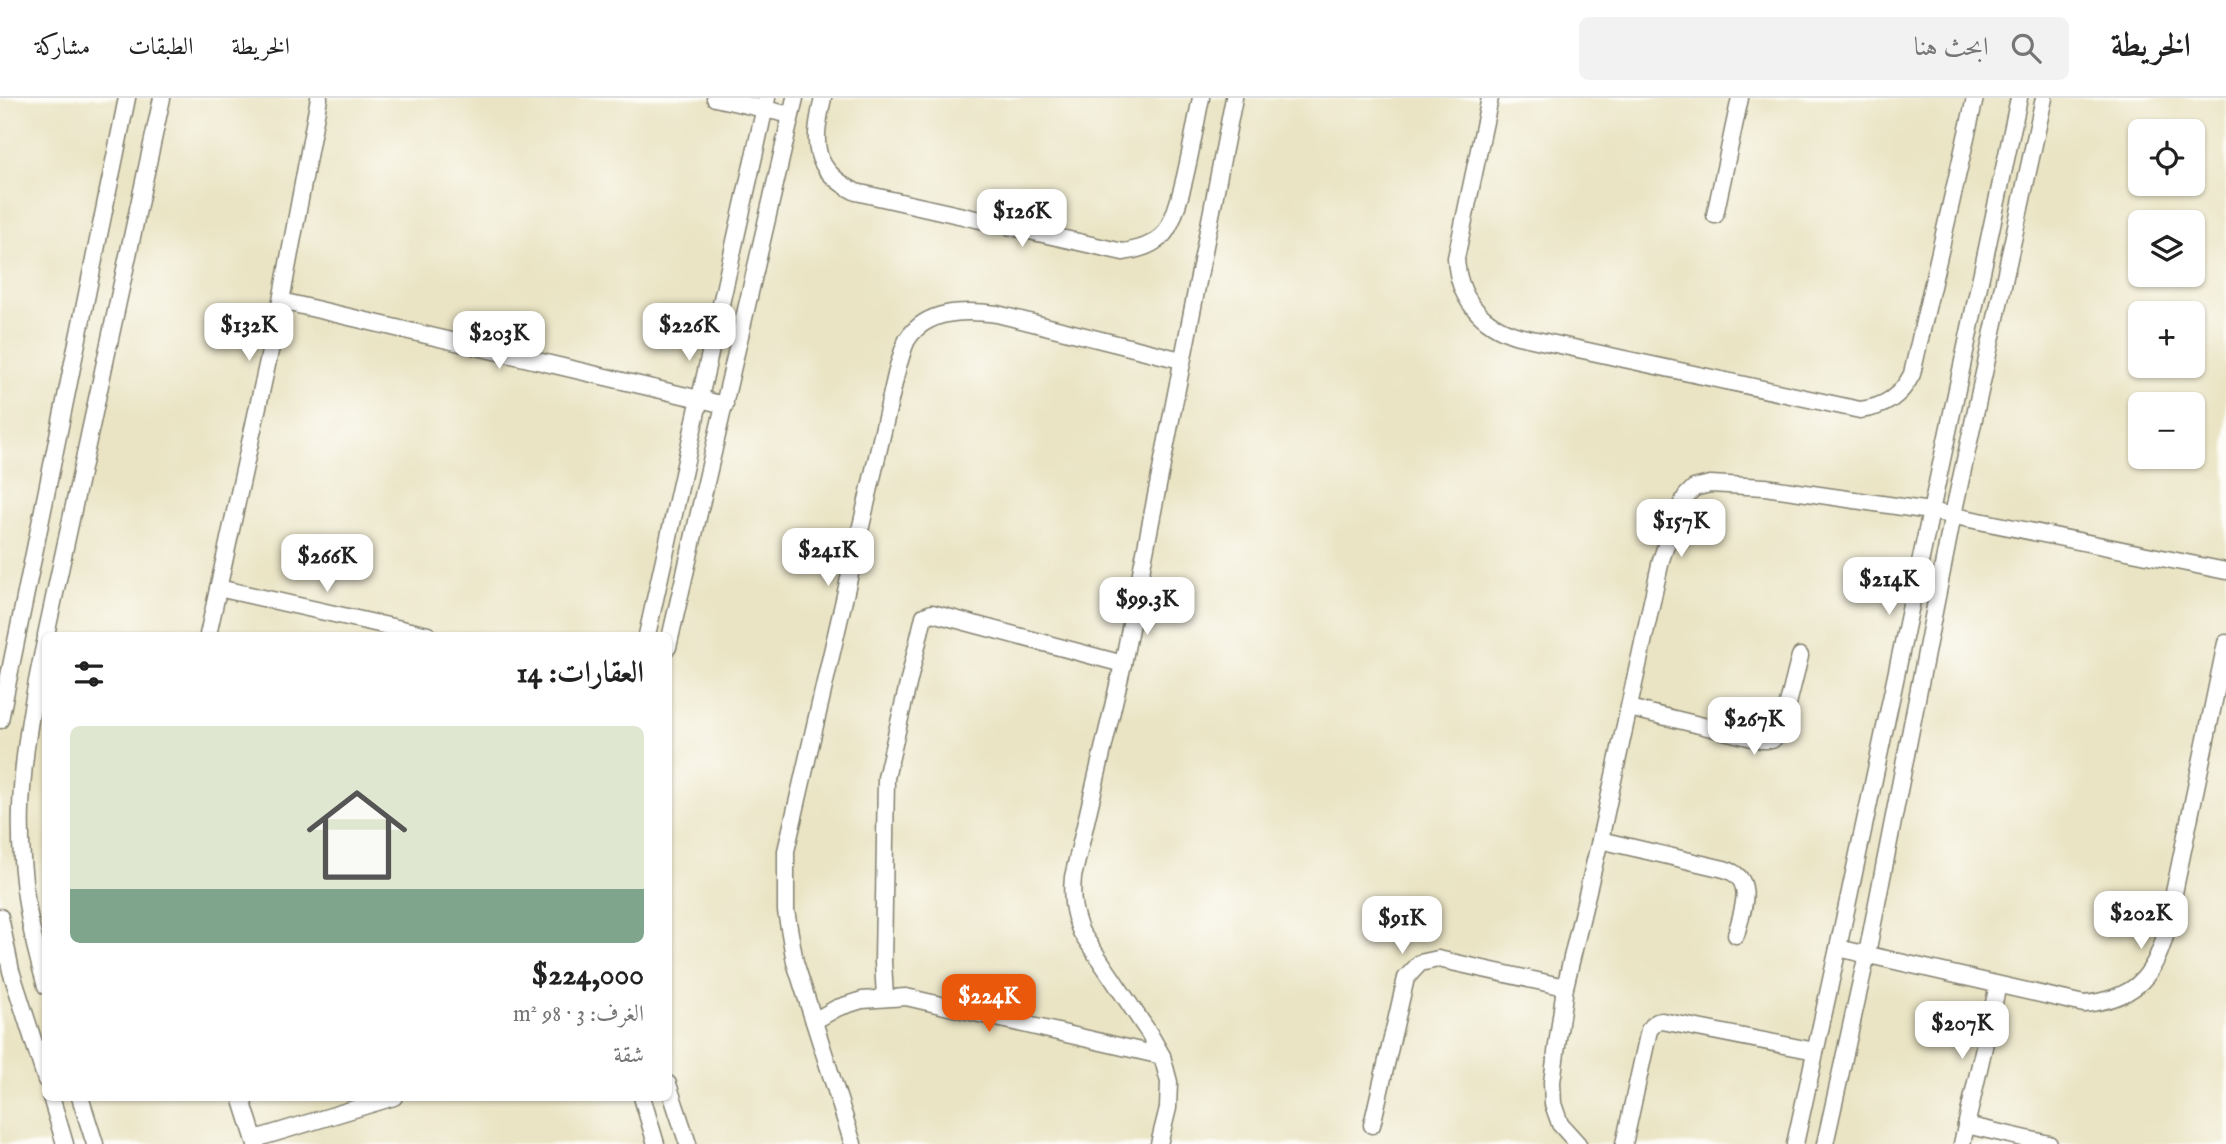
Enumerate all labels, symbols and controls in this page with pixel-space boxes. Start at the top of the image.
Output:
search box [1579,17,2069,80]
text: الخريطة [2111,26,2191,68]
icon: search [2007,29,2045,67]
text: ابحث هنا [1914,31,1989,64]
text: مشاركة [35,32,90,63]
text: الطبقات [128,32,194,63]
text: الخريطة [232,32,290,63]
map controls [2128,119,2205,469]
button: locate [2128,119,2205,196]
pin: $126K [973,190,1071,249]
text: $126K [993,197,1051,226]
button: layers [2128,210,2205,287]
button: + [2128,301,2205,378]
pin: $132K [200,303,298,363]
pin: $226K [640,303,738,363]
text: $132K [220,311,278,340]
text: $226K [659,311,719,340]
pin: $203K [450,312,548,371]
text: $203K [469,319,529,348]
button: − [2128,392,2205,469]
pin: $157K [1632,500,1730,559]
text: $157K [1652,507,1710,536]
pin: $241K [779,528,877,588]
pin: $266K [278,534,376,594]
text: $241K [798,536,858,565]
text: $266K [297,542,357,571]
pin: $214K [1840,558,1938,617]
text: $214K [1859,565,1919,594]
pin: $99.3K [1090,578,1204,637]
text: $99.3K [1116,585,1178,614]
icon: filters [70,655,108,693]
text: العقارات: 14 [516,655,644,693]
pin: $267K [1705,698,1803,757]
text: $267K [1724,705,1784,734]
icon: home [294,772,420,898]
pin: $202K [2092,892,2190,951]
pin: $91K [1361,896,1443,956]
text: $202K [2110,899,2172,928]
text: $91K [1378,904,1426,933]
text: $224,000 [532,957,644,995]
pin: $224K [940,974,1038,1034]
text: $224K [958,982,1020,1011]
text: الغرف: 3 · 98 m² [513,1000,644,1029]
pin: $207K [1913,1002,2011,1061]
text: $207K [1931,1009,1993,1038]
text: شقة [614,1041,644,1070]

